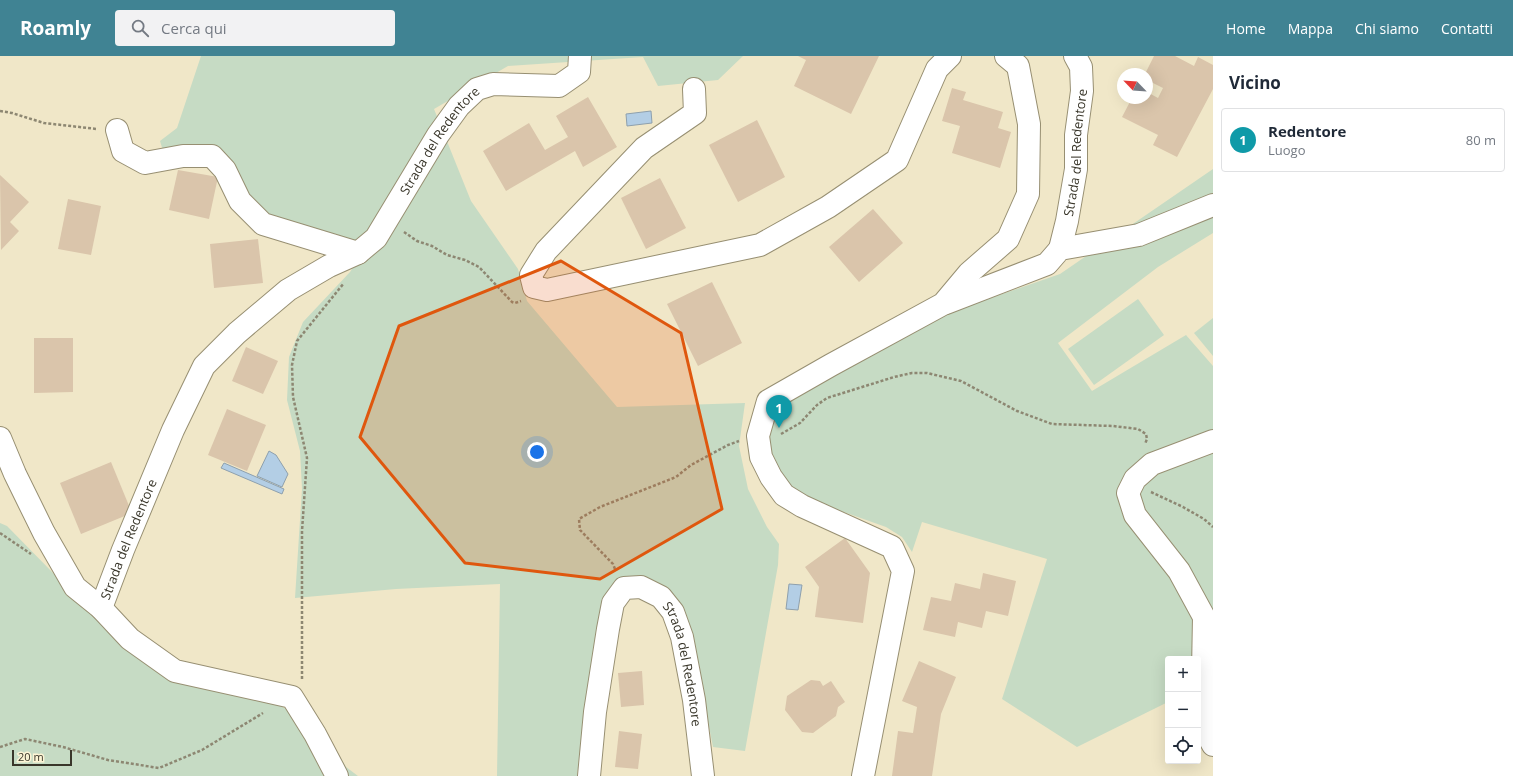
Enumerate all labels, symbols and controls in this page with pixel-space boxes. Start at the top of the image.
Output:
search box [115,10,395,46]
text: Roamly [20,15,91,41]
icon: search [129,17,151,39]
text: Cerca qui [161,18,227,38]
text: Home [1226,19,1266,38]
text: Mappa [1288,19,1333,38]
text: Chi siamo [1355,19,1419,38]
text: Contatti [1441,19,1493,38]
north arrow [1117,68,1153,104]
text: Vicino [1229,71,1281,94]
street label: Strada del Redentore [395,82,483,198]
street label: Strada del Redentore [1059,88,1091,218]
text: Redentore [1268,121,1346,141]
text: 1 [1239,131,1247,149]
text: 80 m [1466,131,1496,149]
text: Luogo [1268,141,1305,159]
pin: 1 [766,395,792,428]
your location [527,442,547,462]
street label: Strada del Redentore [96,476,161,602]
street label: Strada del Redentore [659,598,706,728]
map controls [1165,656,1201,764]
button: + [1165,656,1201,692]
button: − [1165,692,1201,728]
button: locate [1165,728,1201,764]
scale bar [12,748,72,767]
text: 20 m [18,749,44,764]

